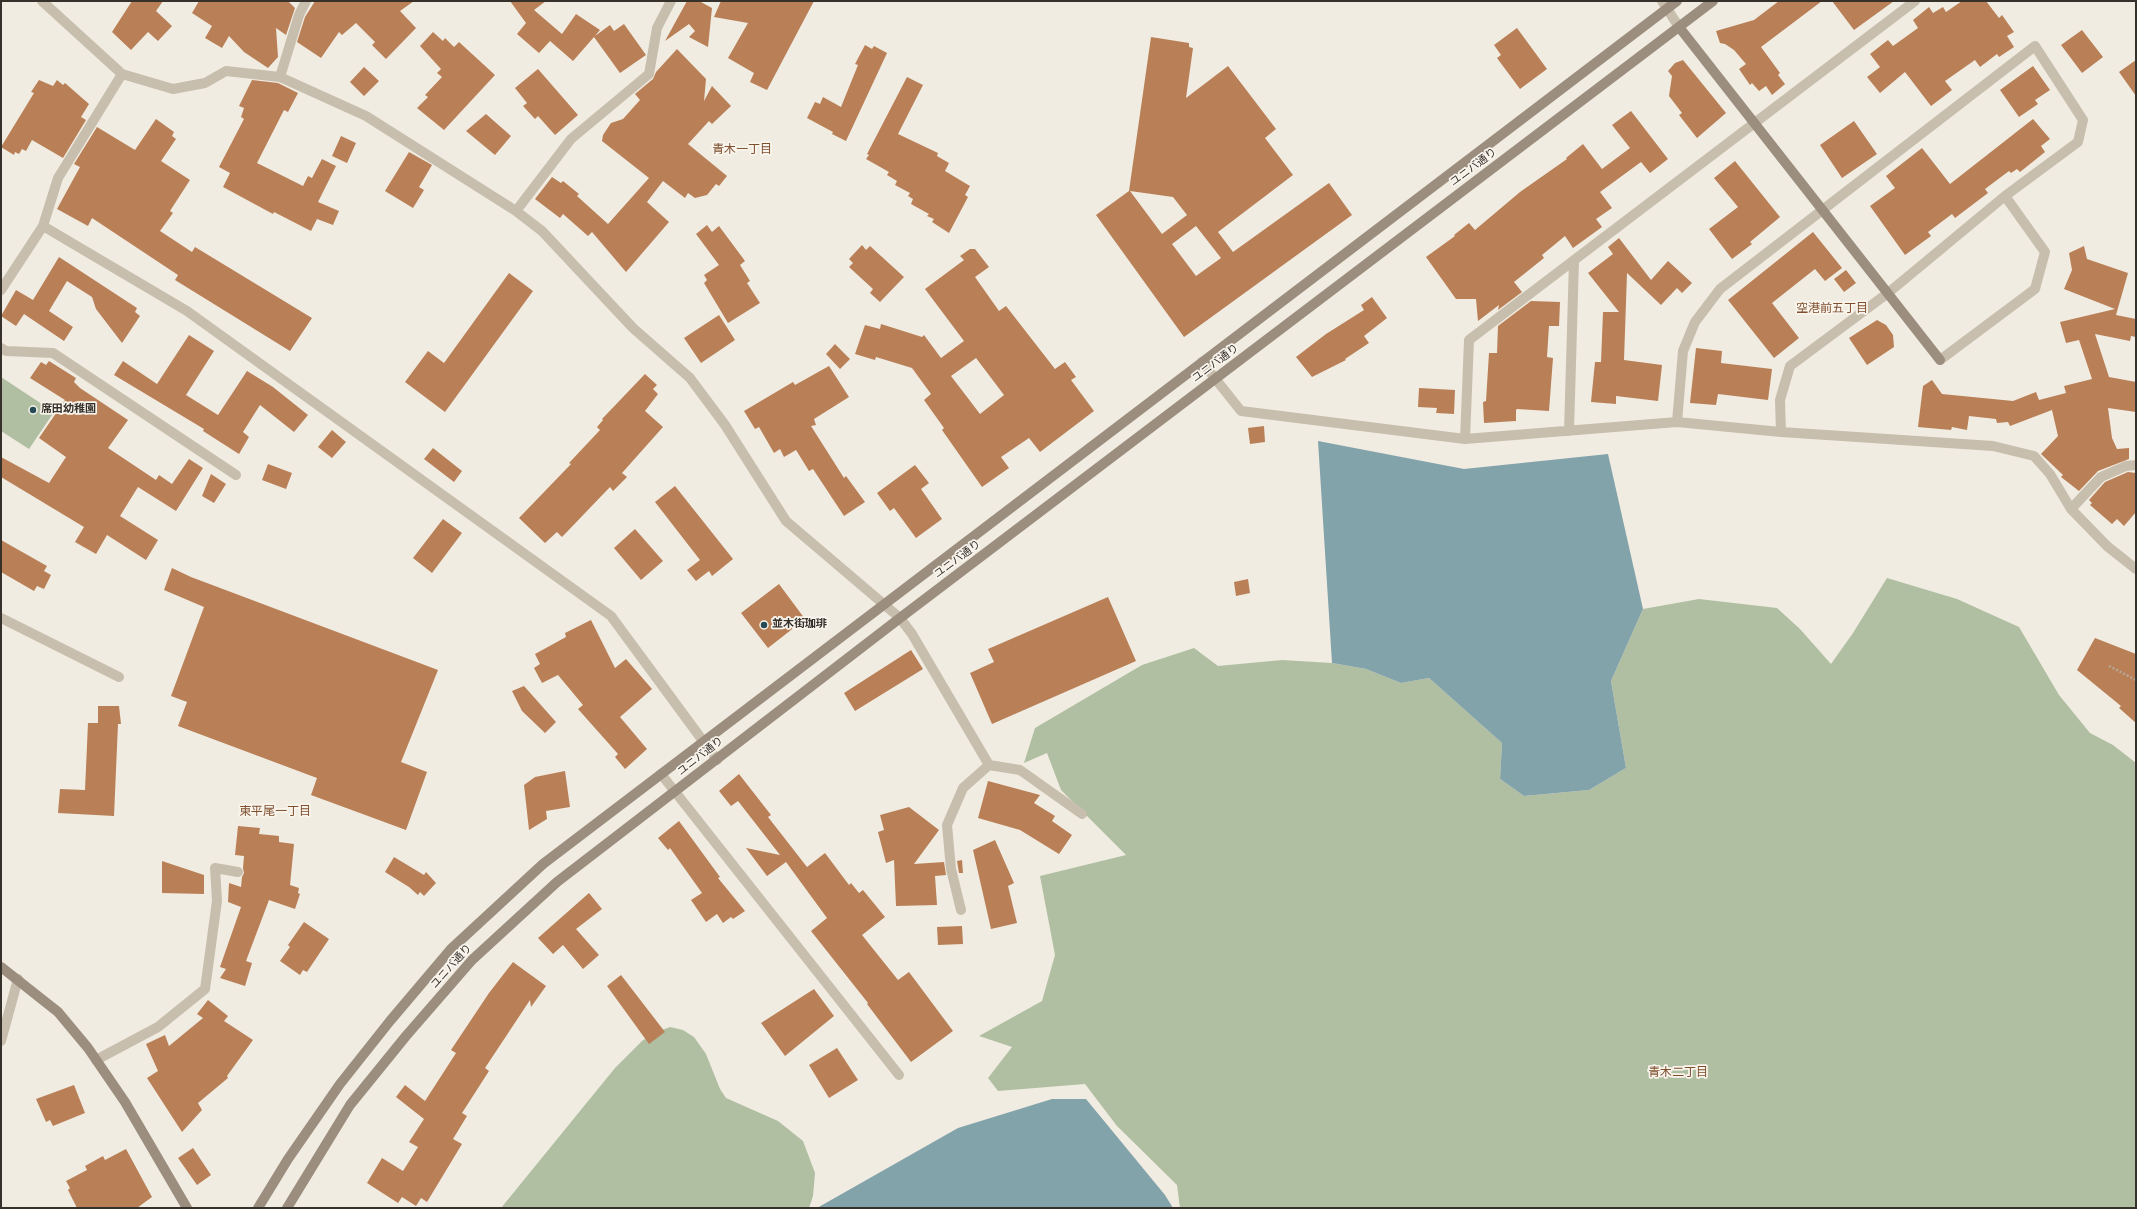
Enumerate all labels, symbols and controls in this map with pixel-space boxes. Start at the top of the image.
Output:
district label: 青木一丁目 [712,144,772,158]
street label: ユニバ通り [1448,146,1500,190]
district label: 空港前五丁目 [1796,303,1868,317]
street label: ユニバ通り [1190,342,1242,386]
place label: 席田幼稚園 [41,403,96,417]
marker: 席田幼稚園 [28,405,38,415]
street label: ユニバ通り [932,538,984,582]
place label: 並木街珈琲 [772,618,827,632]
marker: 並木街珈琲 [759,620,769,630]
street label: ユニバ通り [675,735,727,779]
district label: 東平尾一丁目 [239,806,311,820]
street label: ユニバ通り [429,942,475,992]
district label: 青木二丁目 [1648,1067,1708,1081]

